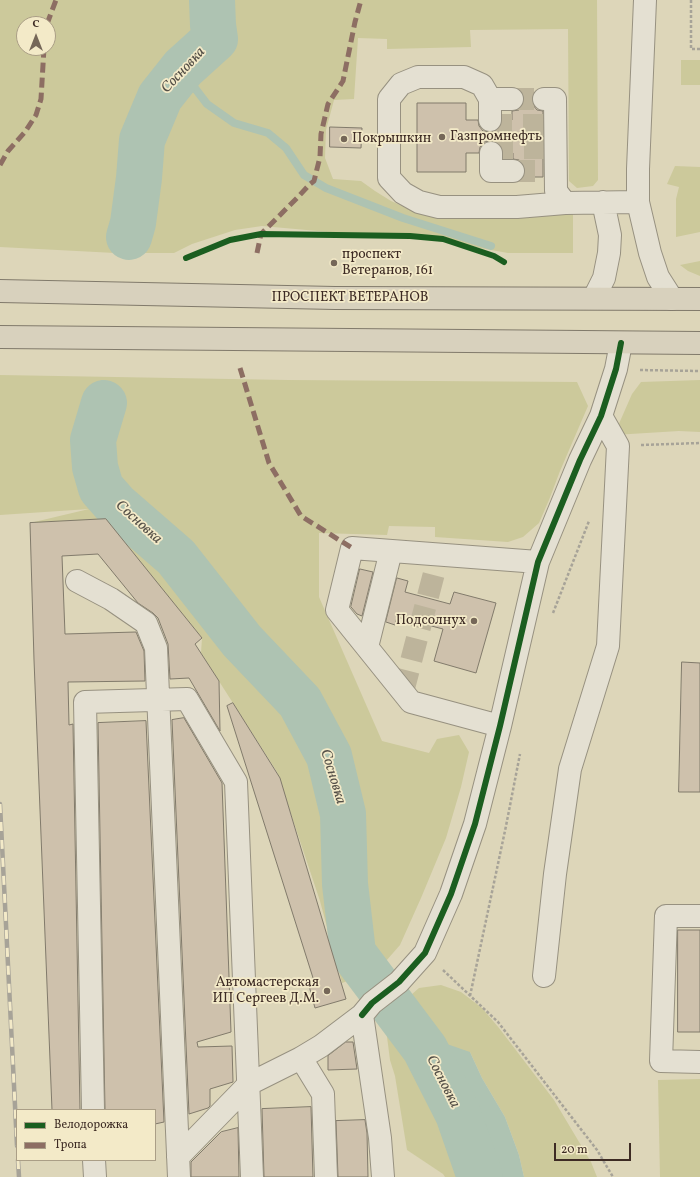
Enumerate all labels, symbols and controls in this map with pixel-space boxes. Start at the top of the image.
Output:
north arrow [16,16,56,56]
text: С [32,17,40,32]
water label: Сосновка [158,44,210,98]
place label: Газпромнефть [450,129,542,145]
place label: Покрышкин [352,131,431,147]
marker: Газпромнефть [437,132,447,142]
marker: Покрышкин [339,134,349,144]
place label: проспект Ветеранов, 161 [342,247,433,280]
marker: проспект Ветеранов, 161 [329,258,339,268]
street label: ПРОСПЕКТ ВЕТЕРАНОВ [272,290,428,306]
water label: Сосновка [111,497,165,549]
place label: Подсолнух [396,613,466,629]
marker: Подсолнух [469,616,479,626]
water label: Сосновка [315,747,349,807]
place label: Автомастерская ИП Сергеев Д.М. [213,975,319,1008]
marker: Автомастерская ИП Сергеев Д.М. [322,986,332,996]
water label: Сосновка [421,1053,463,1111]
legend [16,1109,156,1161]
text: Велодорожка [54,1117,128,1133]
scale bar [556,1135,633,1161]
text: Тропа [54,1137,87,1153]
text: 20 m [561,1142,588,1158]

